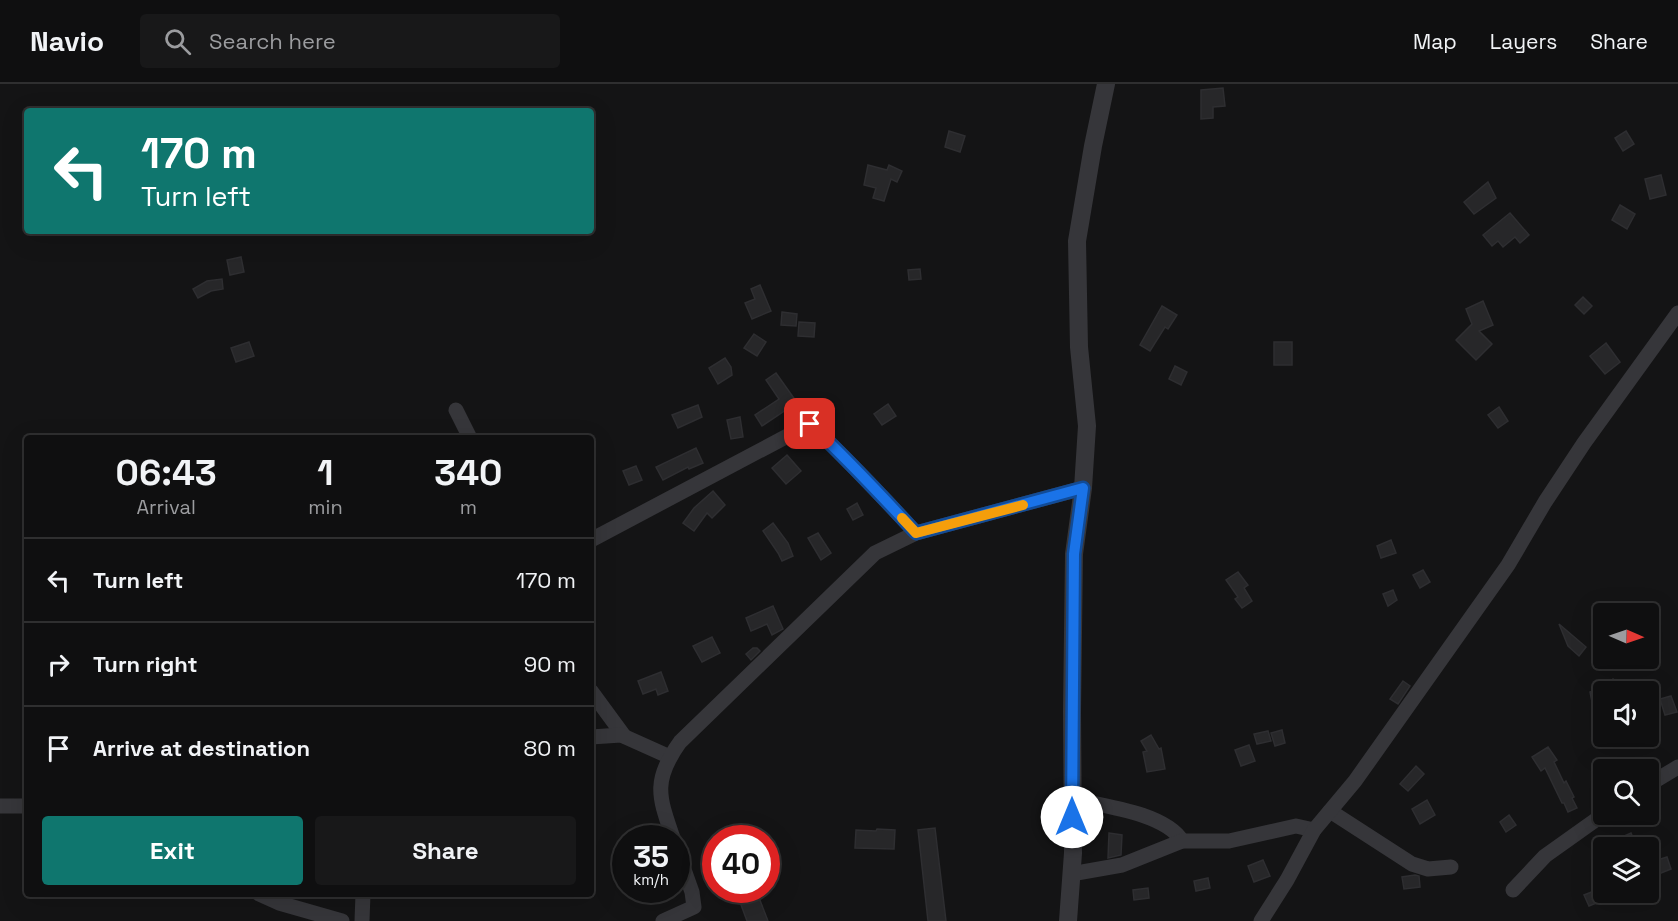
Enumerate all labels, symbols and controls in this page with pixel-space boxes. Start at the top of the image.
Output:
search box [140,14,560,68]
text: Navio [30,23,104,59]
icon: search [161,25,194,58]
text: Search here [209,27,336,55]
text: Map [1413,28,1457,55]
text: Layers [1490,28,1557,55]
text: Share [1590,28,1648,55]
text: 170 m [141,127,257,180]
icon: left [42,132,120,210]
text: Turn left [141,179,251,214]
pin [784,398,835,449]
icon: arrive [793,407,826,440]
text: 06:43 [116,450,217,496]
text: 1 [317,450,334,496]
text: 340 [434,450,502,496]
text: Arrival [136,494,196,520]
text: min [308,494,343,520]
text: m [460,494,477,520]
icon: left [42,564,75,597]
text: Turn left [93,566,183,594]
text: 170 m [516,566,576,594]
north arrow [1593,603,1659,669]
map controls [1593,603,1659,903]
icon: right [42,648,75,681]
text: Turn right [93,650,198,678]
text: 90 m [524,650,576,678]
button: sound [1593,681,1659,747]
icon: arrive [42,732,75,765]
text: Arrive at destination [93,734,310,762]
text: 80 m [524,734,576,762]
button: search [1593,759,1659,825]
position arrow [1040,785,1104,849]
button: Exit [42,816,303,885]
button: Share [315,816,576,885]
speed limit sign: 40 [702,825,780,903]
text: 35 [633,837,669,876]
button: layers [1593,837,1659,903]
text: km/h [633,870,669,889]

